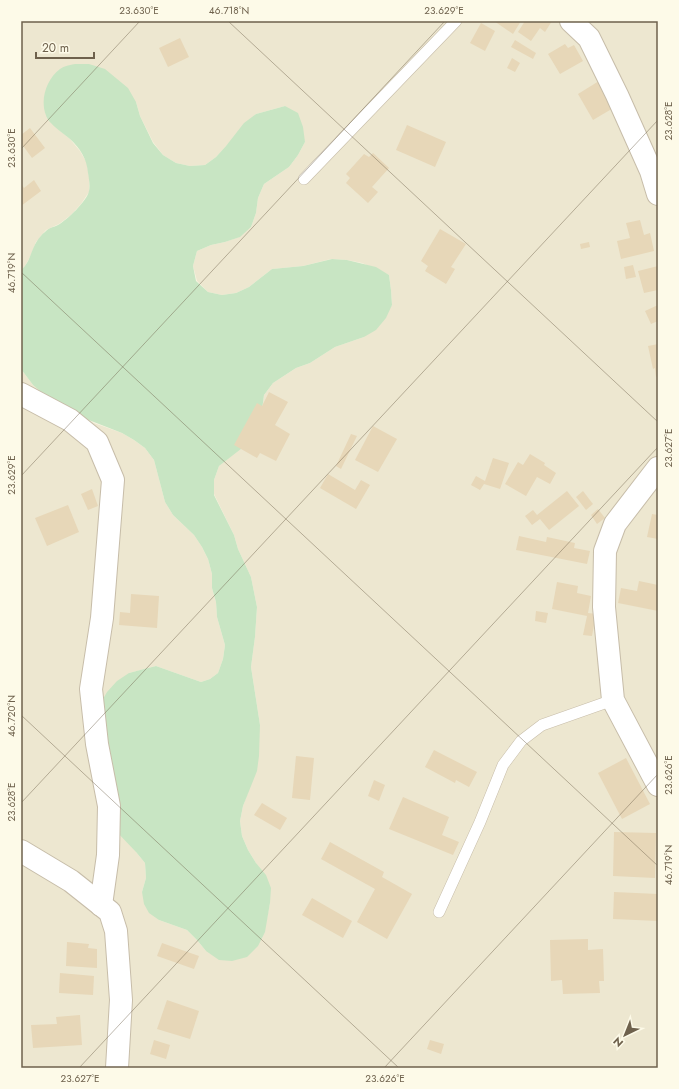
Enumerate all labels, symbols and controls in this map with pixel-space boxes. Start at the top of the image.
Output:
text: 23.630°E [119,3,159,18]
text: 46.718°N [209,3,249,18]
text: 23.629°E [424,3,464,18]
scale bar [36,34,94,60]
text: 20 m [42,39,69,57]
text: 23.628°E [661,101,676,141]
text: 23.630°E [4,128,19,168]
text: 46.719°N [4,253,19,293]
text: 23.627°E [661,429,676,467]
text: 23.629°E [4,455,19,495]
text: 46.720°N [4,695,19,737]
text: 23.626°E [661,755,676,795]
text: 23.628°E [4,782,19,822]
text: 46.719°N [661,845,676,885]
north arrow [605,1015,645,1055]
text: N [610,1033,627,1051]
text: 23.627°E [61,1071,99,1086]
text: 23.626°E [365,1071,405,1086]

